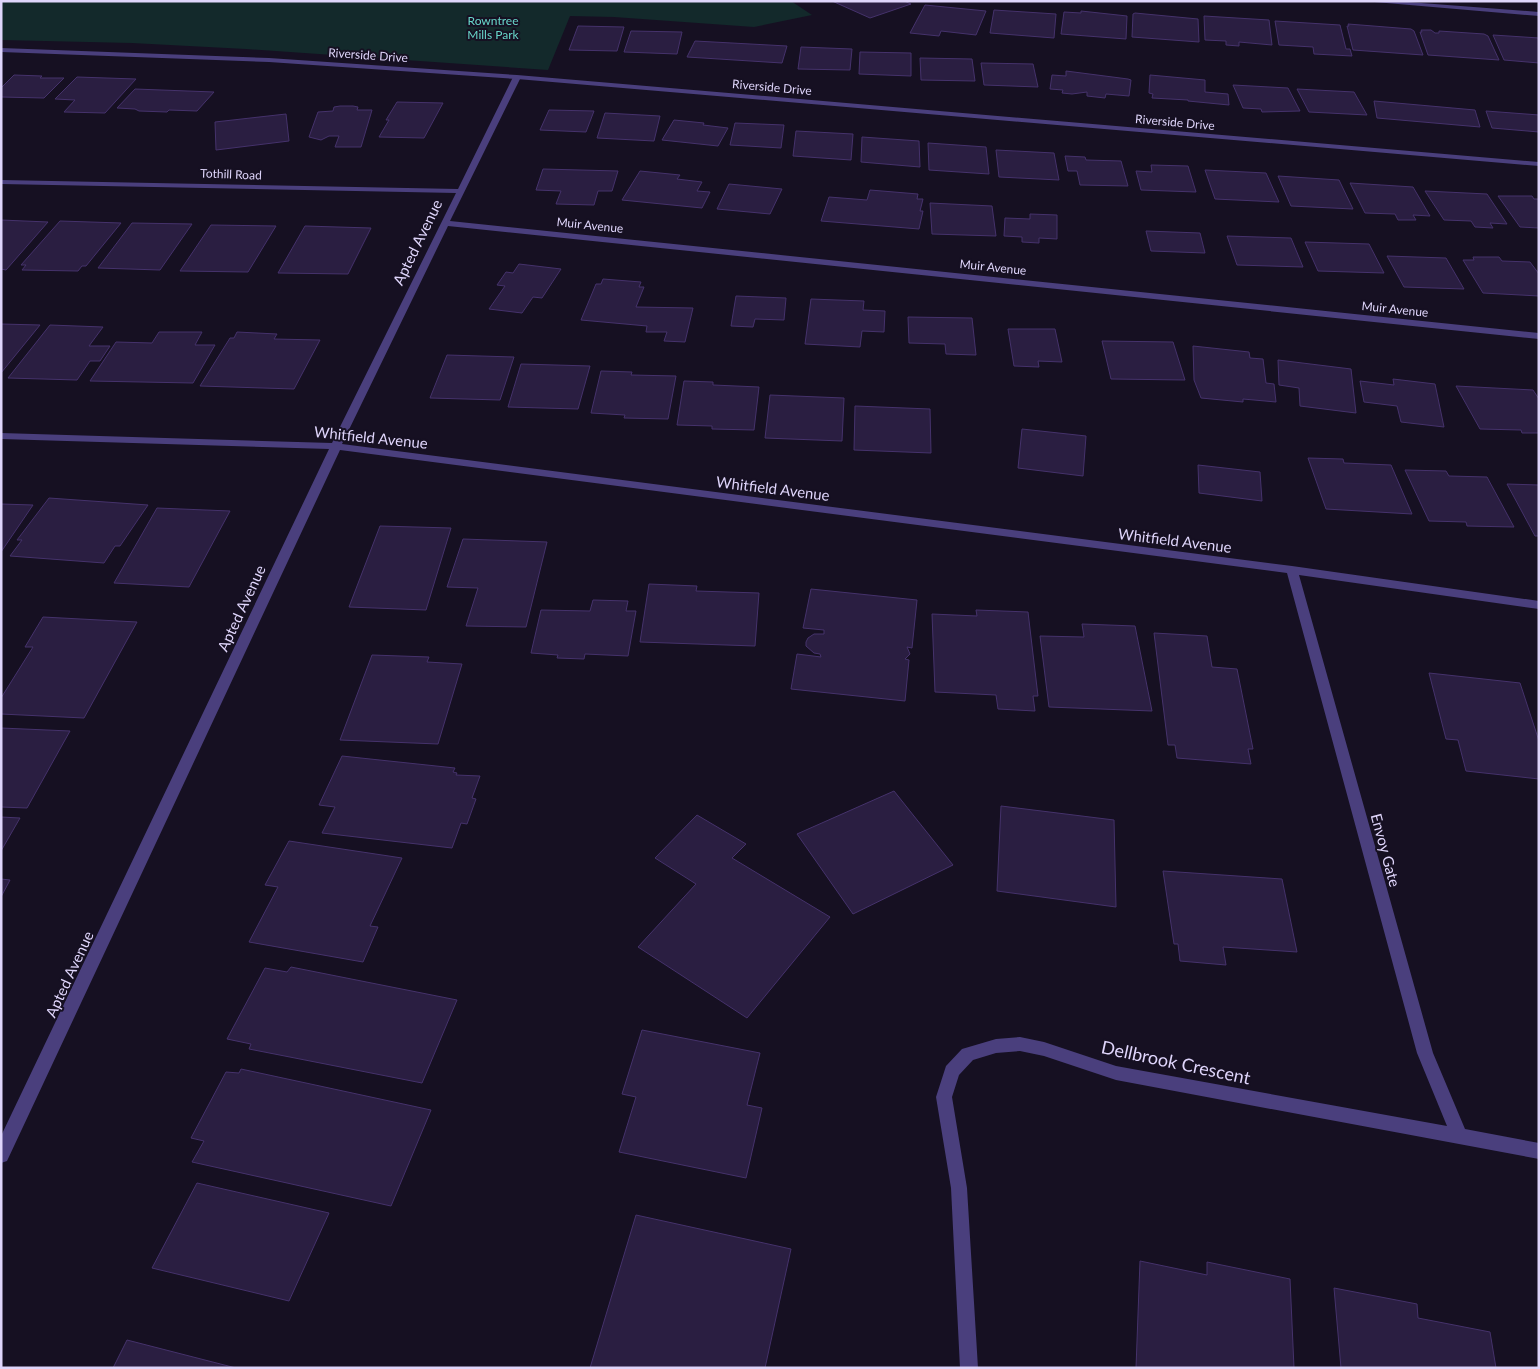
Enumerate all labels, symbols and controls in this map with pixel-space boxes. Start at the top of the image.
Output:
park label: Rowntree Mills Park [467,13,520,42]
street label: Riverside Drive [328,45,408,65]
street label: Riverside Drive [732,76,812,98]
street label: Riverside Drive [1135,111,1215,133]
street label: Tothill Road [200,165,262,183]
street label: Apted Avenue [389,196,446,288]
street label: Muir Avenue [556,214,624,236]
street label: Muir Avenue [959,256,1027,278]
street label: Muir Avenue [1361,298,1429,320]
street label: Whitfield Avenue [313,422,429,452]
street label: Whitfield Avenue [715,472,831,504]
street label: Whitfield Avenue [1117,524,1233,556]
street label: Apted Avenue [213,562,269,654]
street label: Envoy Gate [1368,811,1404,889]
street label: Apted Avenue [41,928,97,1020]
street label: Dellbrook Crescent [1099,1035,1253,1089]

